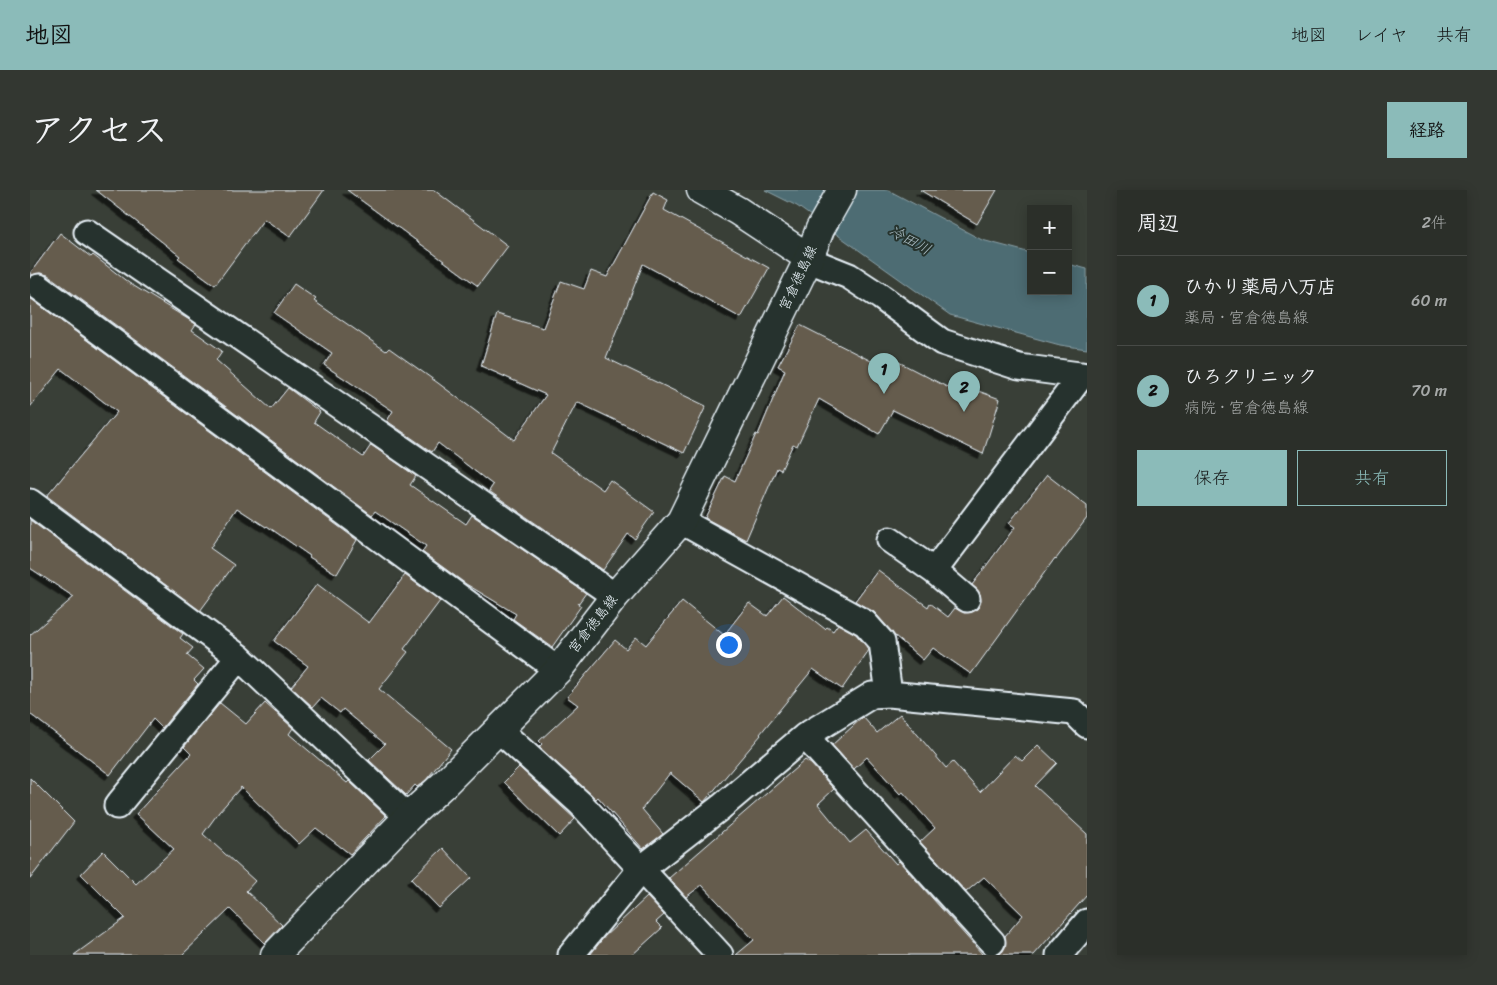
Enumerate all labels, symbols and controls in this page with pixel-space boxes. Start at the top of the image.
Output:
text: 地図 [25,14,73,56]
text: 地図 [1291,19,1327,51]
text: レイヤ [1355,19,1408,51]
text: 共有 [1436,19,1472,51]
text: アクセス [30,99,168,161]
button: 経路 [1387,102,1467,158]
text: 周辺 [1137,204,1179,242]
map controls [1027,205,1072,295]
button: + [1027,205,1072,250]
text: 2件 [1422,208,1447,237]
water label: 冷田川 [884,218,936,262]
street label: 宮倉徳島線 [772,241,824,315]
button: − [1027,250,1072,295]
text: ひかり薬局八万店 [1184,270,1336,303]
text: 1 [1150,286,1156,315]
text: 60 m [1411,286,1447,315]
text: 薬局 · 宮倉徳島線 [1184,303,1309,332]
pin: 1 [868,353,900,394]
text: ひろクリニック [1184,360,1317,393]
pin: 2 [948,371,980,412]
text: 2 [1148,376,1158,405]
text: 70 m [1411,376,1447,405]
text: 病院 · 宮倉徳島線 [1184,393,1309,422]
button: 保存 [1137,450,1287,506]
button: 共有 [1297,450,1447,506]
street label: 宮倉徳島線 [562,589,624,659]
your location [716,632,742,658]

